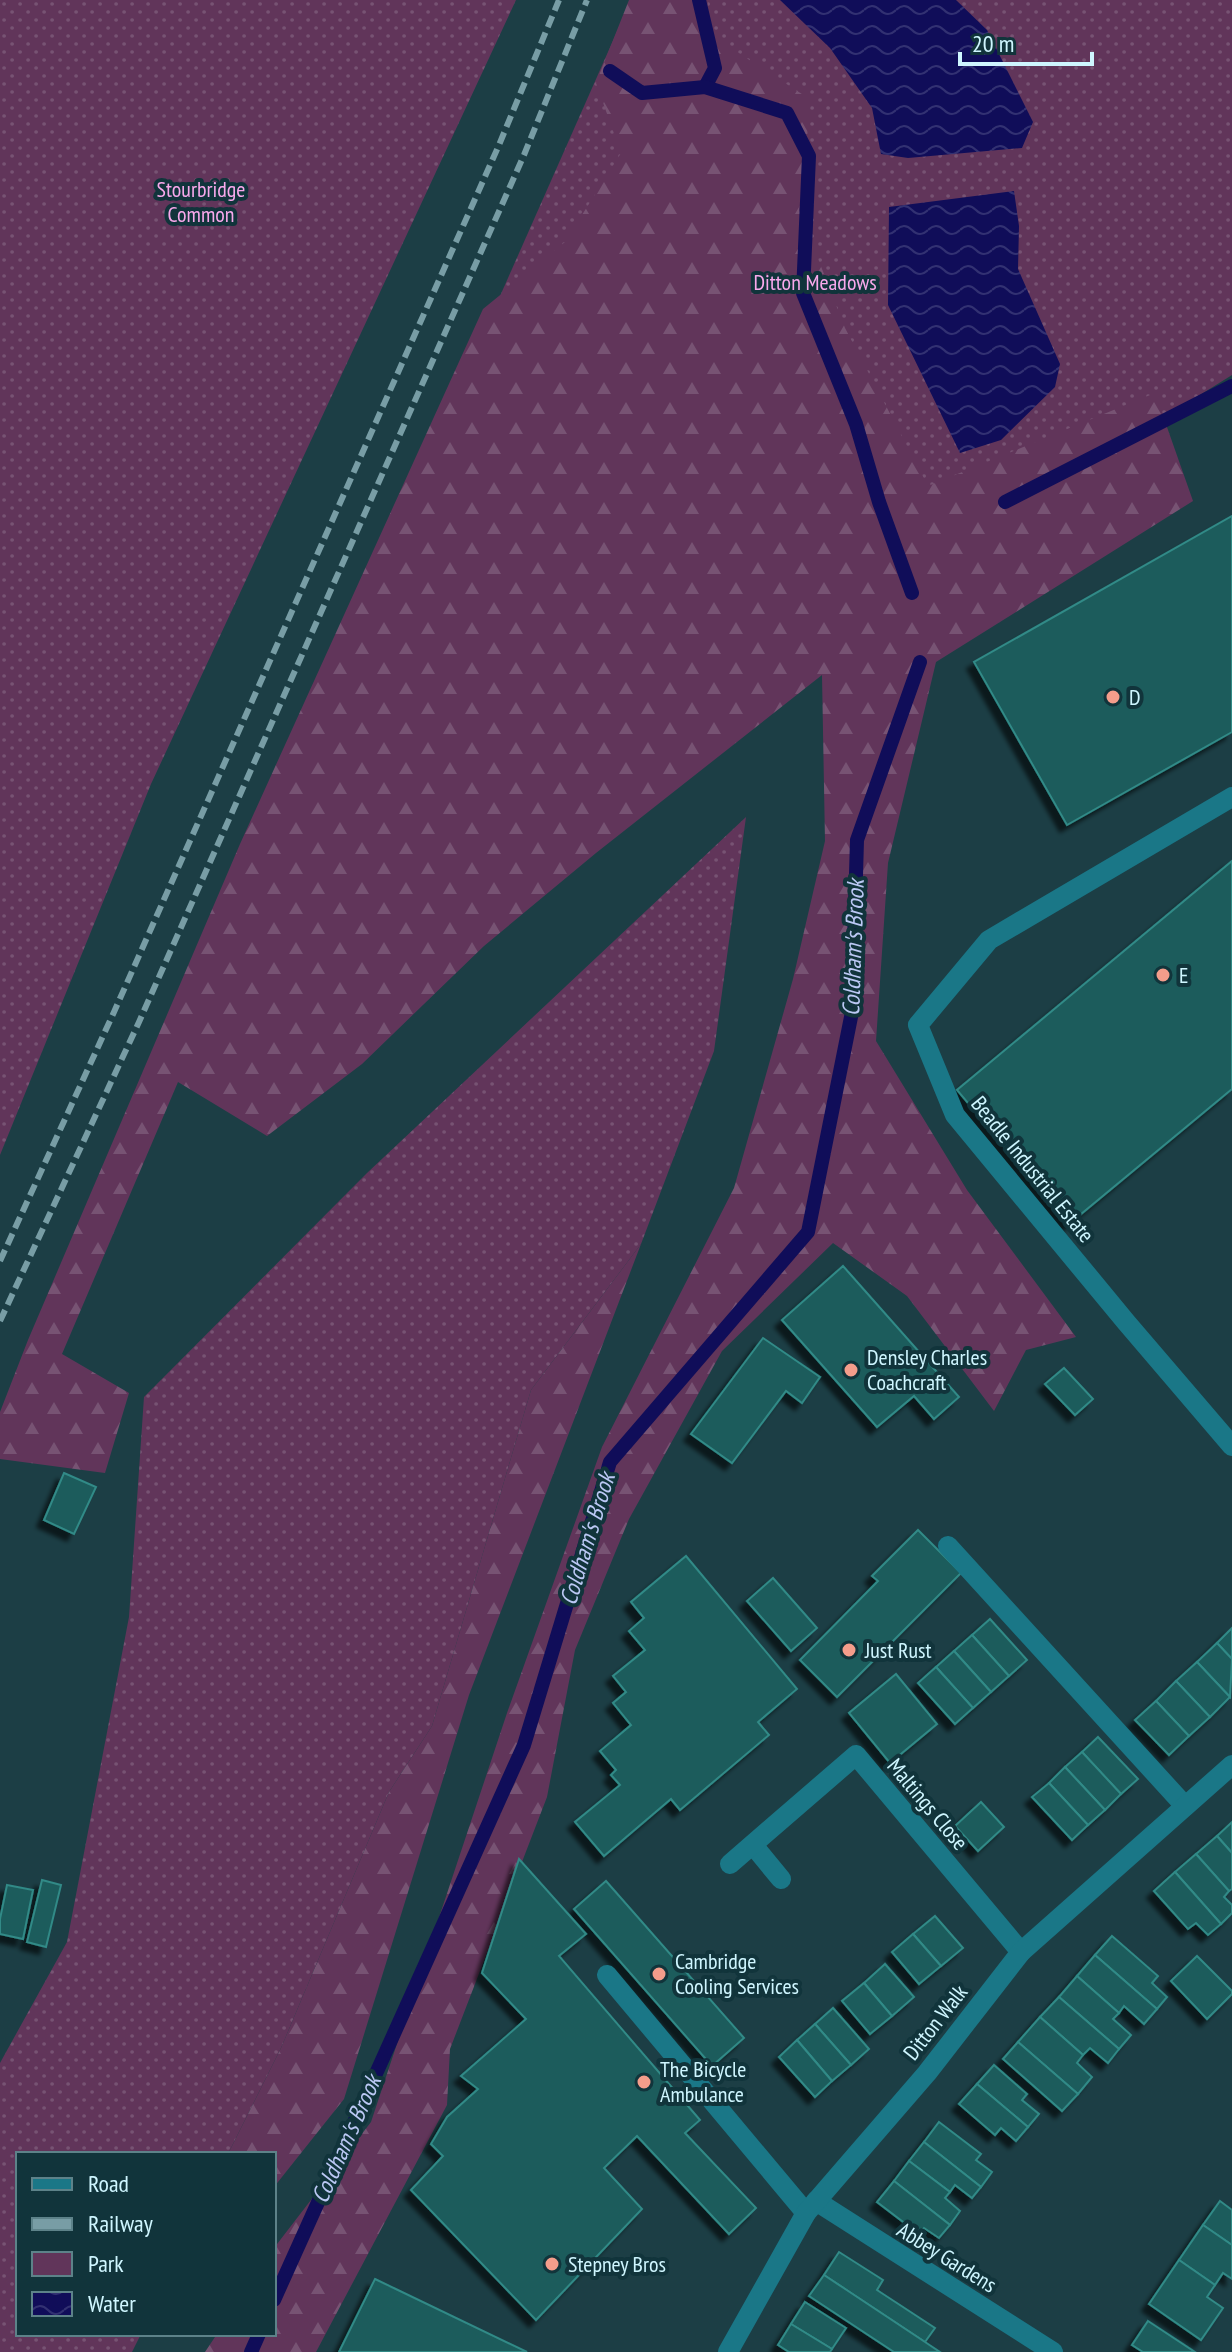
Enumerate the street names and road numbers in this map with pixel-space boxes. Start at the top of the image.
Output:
street label: Beadle Industrial Estate [965,1090,1101,1248]
street label: Maltings Close [882,1752,974,1856]
street label: Ditton Walk [897,1978,973,2065]
street label: Abbey Gardens [892,2215,1002,2299]

